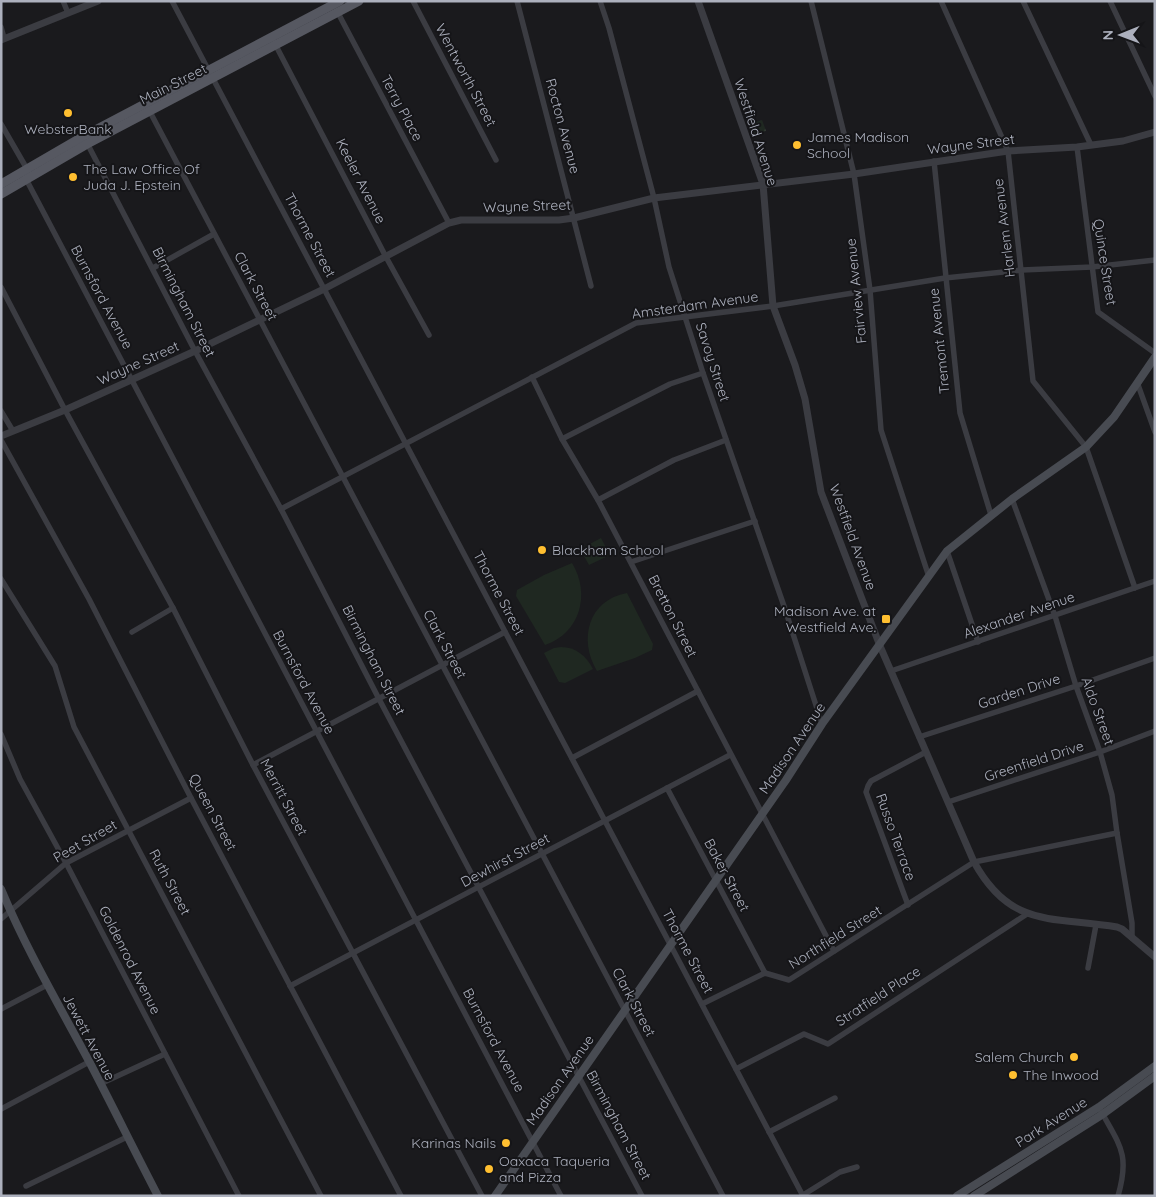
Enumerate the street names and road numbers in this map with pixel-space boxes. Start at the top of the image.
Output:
street label: Wentworth Street [431,21,501,130]
street label: Main Street [136,59,210,109]
street label: Terry Place [377,72,427,144]
street label: Rocton Avenue [542,76,584,176]
street label: Westfield Avenue [730,76,782,188]
street label: Wayne Street [926,130,1016,158]
street label: Keeler Avenue [332,135,390,227]
street label: Harlem Avenue [989,177,1019,278]
street label: Thorme Street [280,190,340,281]
street label: Wayne Street [483,195,571,217]
street label: Quince Street [1089,218,1121,307]
street label: Fairview Avenue [842,237,870,345]
street label: Burnsford Avenue [67,242,137,352]
street label: Birmingham Street [148,244,220,360]
street label: Clark Street [230,248,282,324]
street label: Amsterdam Avenue [631,287,759,323]
street label: Tremont Avenue [924,287,954,395]
street label: Savoy Street [692,320,734,404]
street label: Wayne Street [94,337,182,389]
street label: Westfield Avenue [825,481,881,593]
street label: Thorme Street [469,548,529,639]
street label: Bretton Street [645,572,702,660]
street label: Alexander Avenue [961,587,1077,643]
street label: Birmingham Street [338,602,410,718]
street label: Clark Street [419,606,471,682]
street label: Burnsford Avenue [269,627,339,737]
street label: Garden Drive [976,669,1063,713]
street label: Aldo Street [1077,674,1119,748]
street label: Madison Avenue [755,699,829,797]
street label: Greenfield Drive [982,736,1086,786]
street label: Merritt Street [256,755,312,839]
street label: Queen Street [185,770,241,854]
street label: Russo Terrace [872,791,920,883]
street label: Peet Street [50,815,120,867]
street label: Dewhirst Street [457,829,553,891]
street label: Baker Street [700,835,754,915]
street label: Ruth Street [145,846,195,918]
street label: Northfield Street [785,901,885,973]
street label: Goldenrod Avenue [95,903,165,1017]
street label: Thorme Street [658,906,718,997]
street label: Stratfield Place [832,962,924,1030]
street label: Clark Street [608,964,660,1040]
street label: Burnsford Avenue [459,985,529,1095]
street label: Jewett Avenue [59,991,119,1083]
street label: Madison Avenue [522,1031,598,1129]
street label: Birmingham Street [583,1067,656,1183]
street label: Park Avenue [1012,1093,1090,1151]

